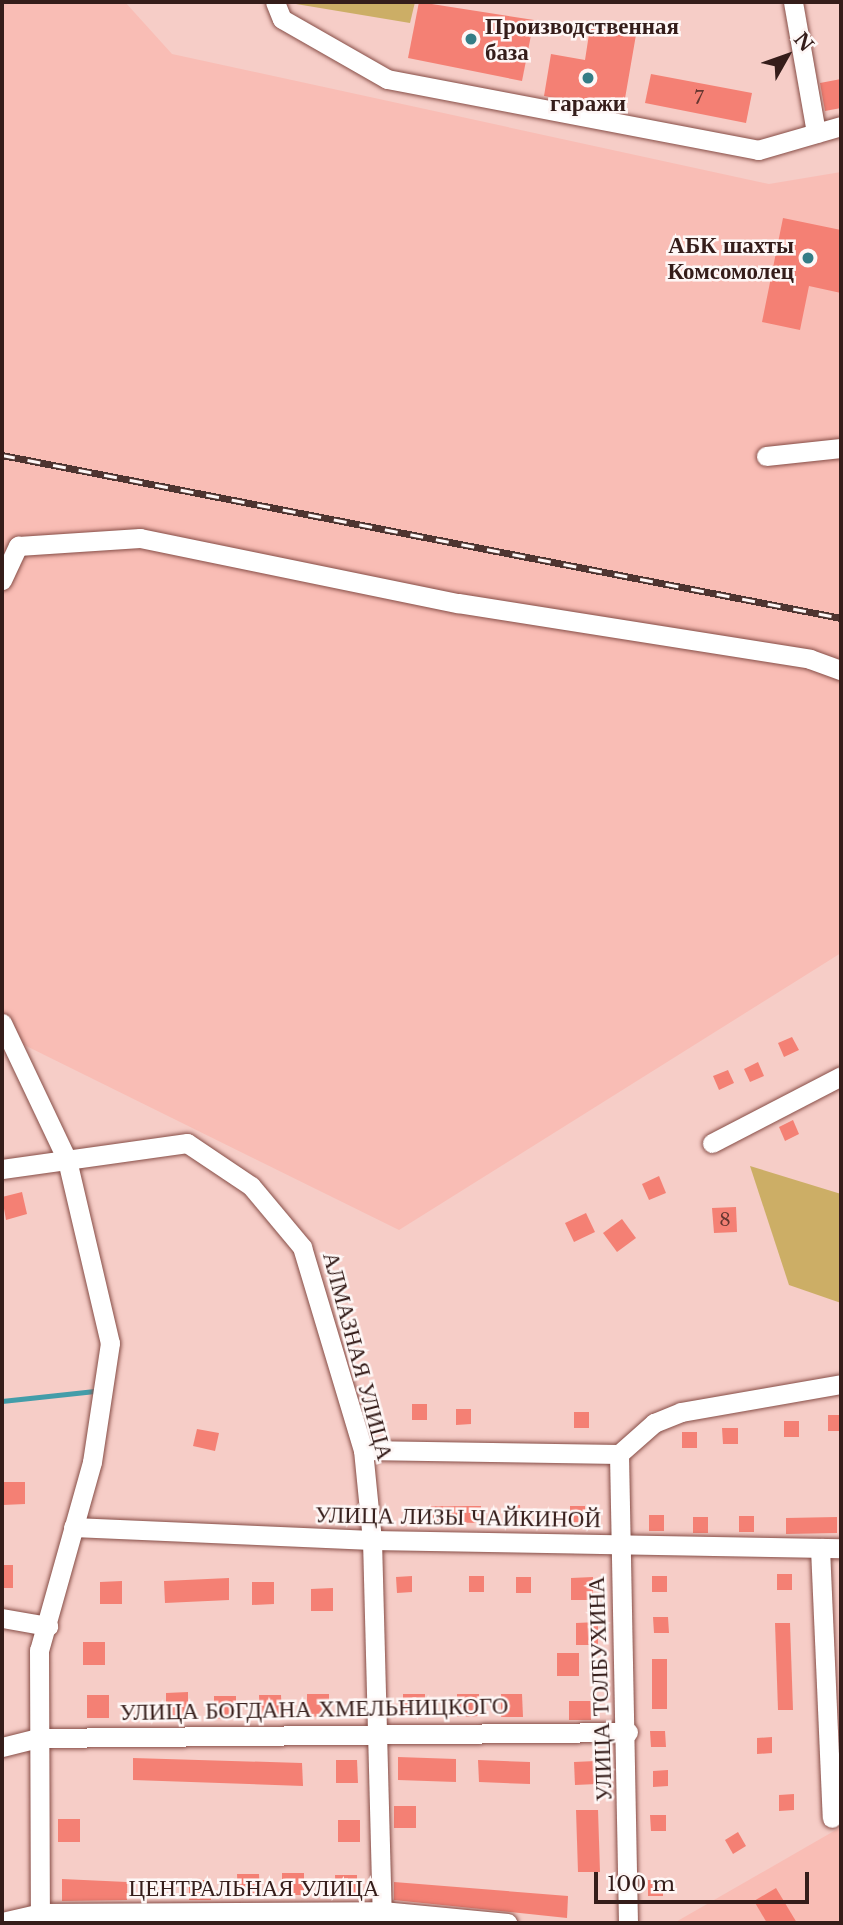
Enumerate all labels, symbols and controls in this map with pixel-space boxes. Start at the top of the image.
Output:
place label: Производственная база [485,12,679,66]
north arrow [752,21,822,91]
text: N [789,28,818,56]
marker: Производственная база [463,31,479,47]
marker: гаражи [580,70,596,86]
house number: 7 [694,87,704,109]
place label: гаражи [550,89,626,117]
place label: АБК шахты Комсомолец [668,231,794,285]
marker: АБК шахты Комсомолец [800,250,816,266]
house number: 8 [719,1209,731,1231]
street label: АЛМАЗНАЯ УЛИЦА [317,1249,399,1463]
street label: УЛИЦА ЛИЗЫ ЧАЙКИНОЙ [315,1501,601,1533]
street label: УЛИЦА ТОЛБУХИНА [582,1576,618,1802]
street label: УЛИЦА БОГДАНА ХМЕЛЬНИЦКОГО [119,1692,509,1726]
scale bar [598,1858,813,1902]
text: 100 m [607,1871,675,1897]
street label: ЦЕНТРАЛЬНАЯ УЛИЦА [129,1874,379,1902]

